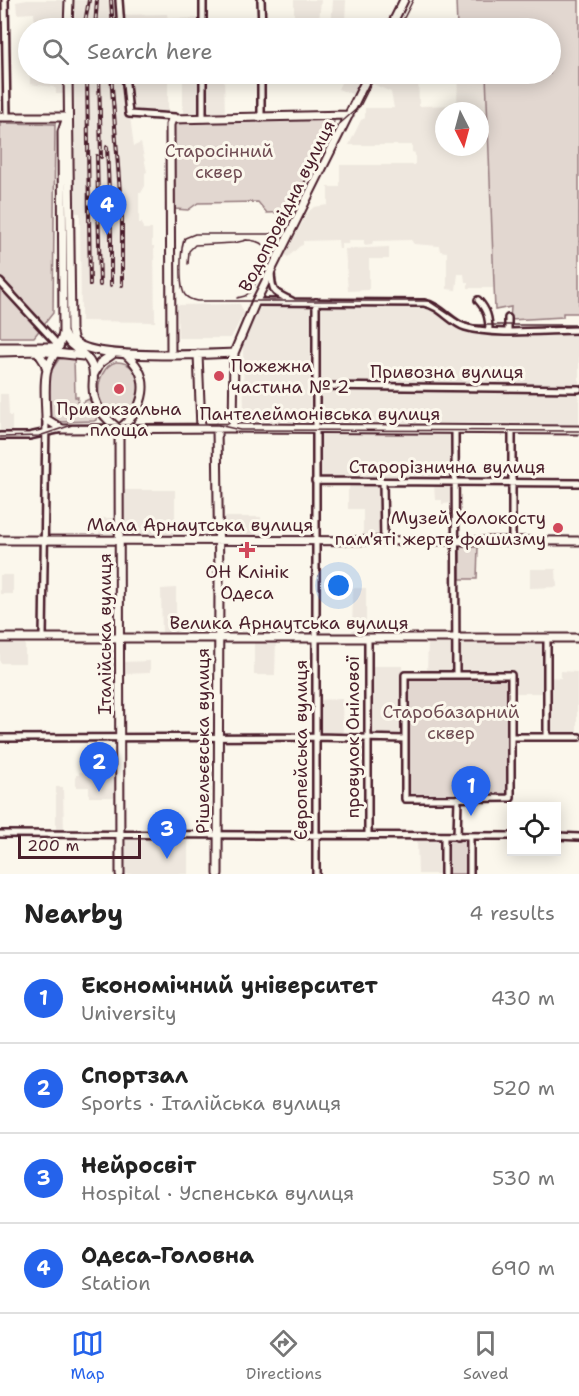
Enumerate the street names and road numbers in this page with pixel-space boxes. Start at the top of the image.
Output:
street label: Водопровідна вулиця [233,116,341,296]
street label: Привозна вулиця [370,360,524,384]
street label: Пантелеймонівська вулиця [200,402,440,426]
street label: Старорізнична вулиця [349,455,545,479]
street label: Мала Арнаутська вулиця [87,513,313,537]
street label: Італійська вулиця [93,553,117,715]
street label: Велика Арнаутська вулиця [169,611,409,635]
street label: Рішельєвська вулиця [191,648,215,834]
street label: провулок Онілової [341,655,365,818]
street label: Європейська вулиця [289,660,313,840]

